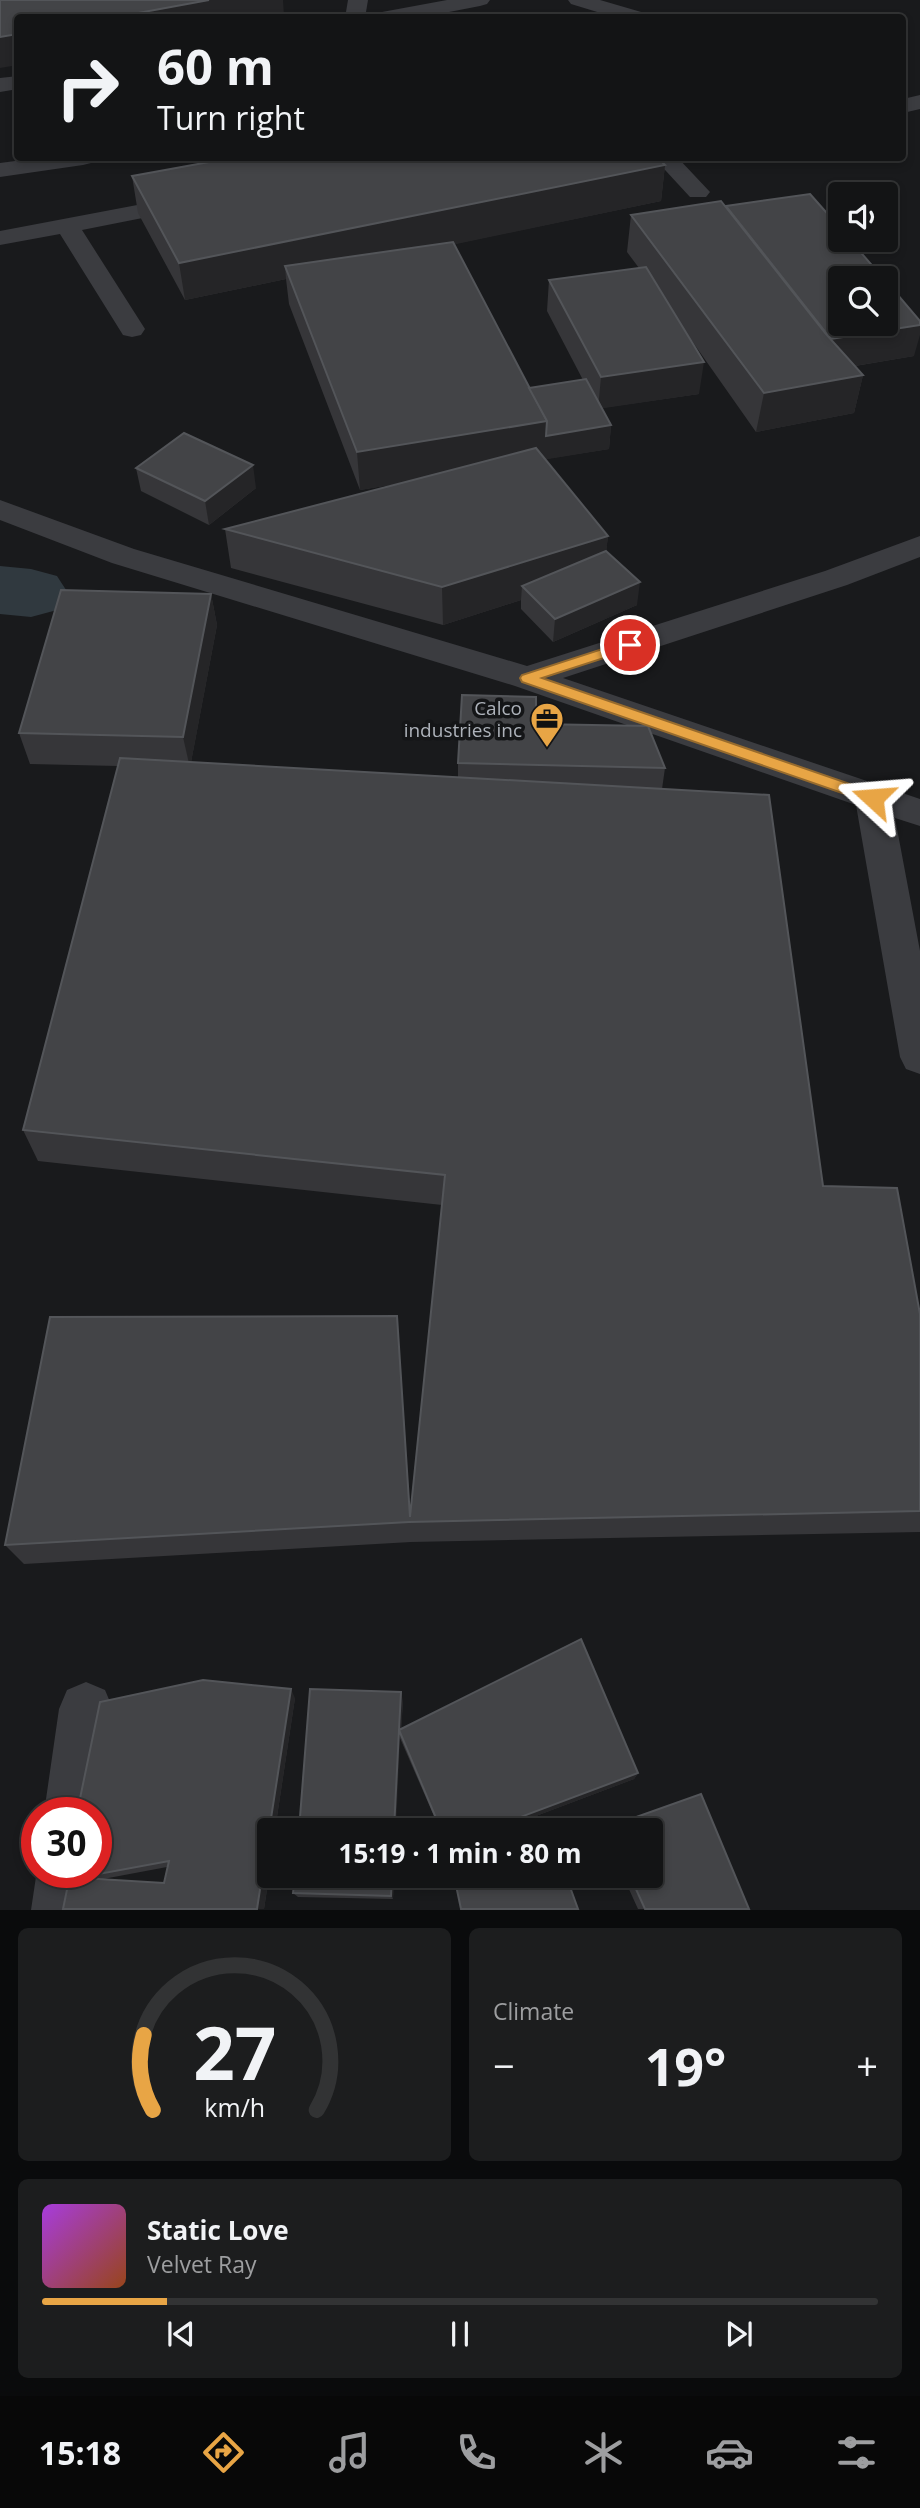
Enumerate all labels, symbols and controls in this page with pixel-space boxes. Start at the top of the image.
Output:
text: 60 m [157,33,274,99]
icon: right [42,42,133,133]
text: Turn right [157,96,305,139]
map controls [828,182,898,336]
button: sound [828,182,898,252]
button: search [828,266,898,336]
pin [600,615,660,675]
icon: arrive [611,626,649,664]
place label: Calco industries inc [404,695,522,743]
office icon: Calco industries inc [528,700,566,749]
position arrow [836,761,910,835]
speed limit sign: 30 [21,1797,112,1888]
text: 15:19 · 1 min · 80 m [339,1835,581,1871]
text: Climate [493,1995,574,2027]
text: 27 [193,2003,276,2102]
text: 19° [645,2030,726,2101]
text: − [493,2039,515,2091]
text: + [856,2039,878,2091]
text: km/h [204,2090,265,2124]
text: Static Love [147,2212,289,2248]
text: Velvet Ray [147,2248,257,2280]
icon: previous [162,2315,200,2353]
icon: pause [441,2315,479,2353]
icon: next [720,2315,758,2353]
icon: directions [199,2428,248,2477]
icon: music [325,2428,374,2477]
icon: phone [452,2428,501,2477]
icon: climate [579,2428,628,2477]
icon: car [705,2428,754,2477]
icon: filters [832,2428,881,2477]
text: 15:18 [39,2431,121,2474]

